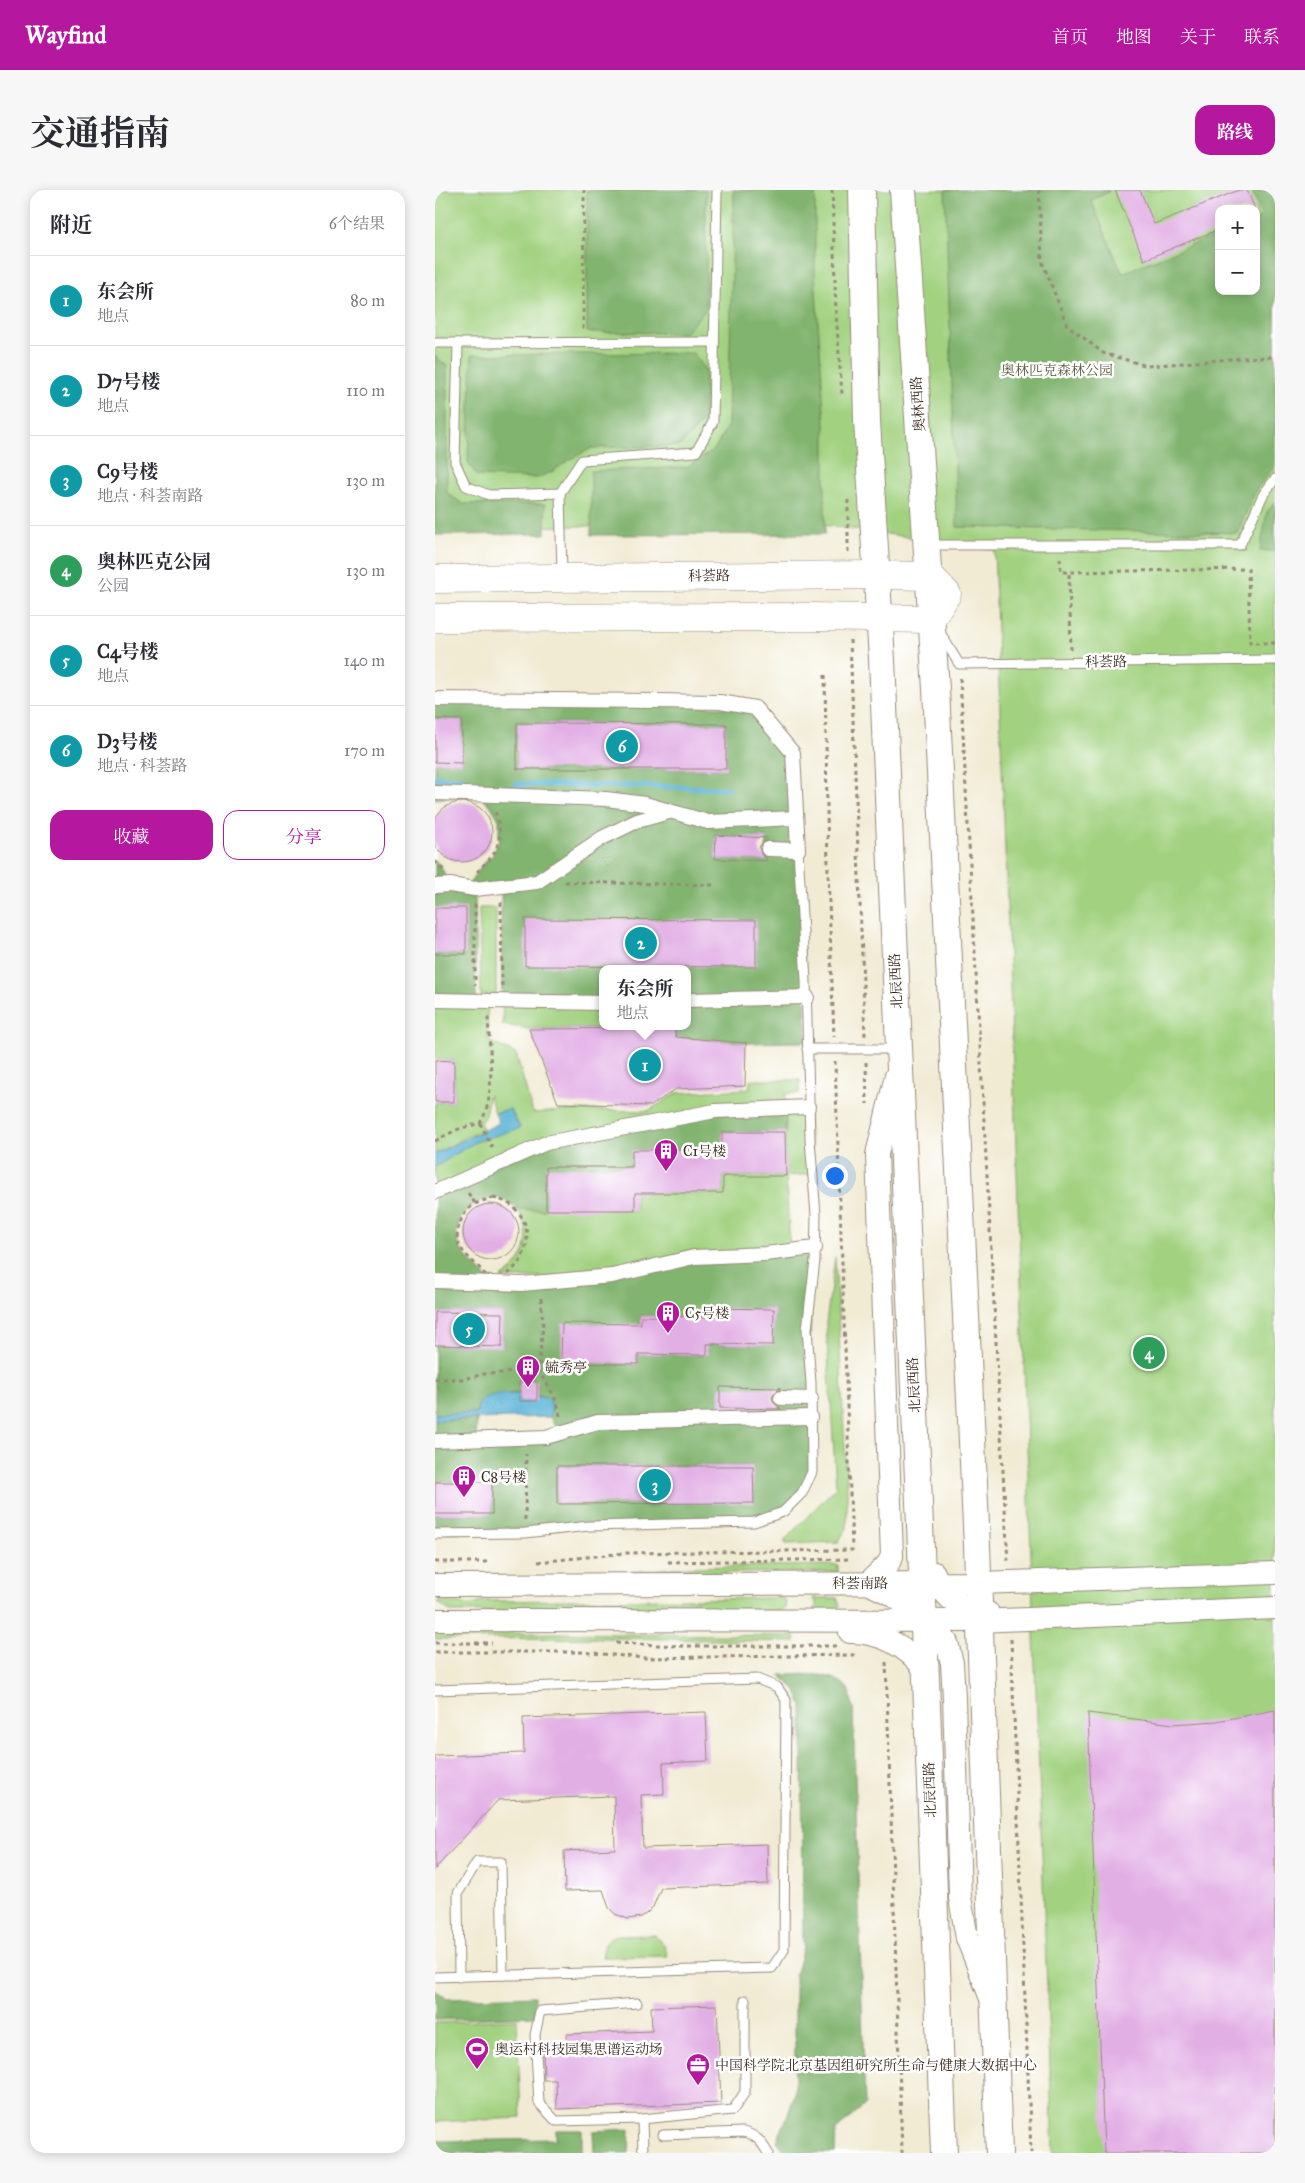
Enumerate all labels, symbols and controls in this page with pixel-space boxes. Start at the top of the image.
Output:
text: Wayfind [25,20,107,50]
text: 首页 [1052,26,1088,48]
text: 地图 [1116,26,1152,48]
text: 关于 [1180,26,1216,48]
text: 联系 [1244,26,1280,48]
button: 路线 [1195,105,1275,155]
text: 交通指南 [30,112,170,155]
map controls [1215,205,1260,295]
button: + [1215,205,1260,250]
text: 附近 [50,212,92,238]
text: 6个结果 [329,214,385,233]
button: − [1215,250,1260,295]
text: 东会所 [97,280,154,303]
text: 1 [63,291,69,310]
text: 80 m [350,291,385,310]
text: 地点 [97,306,129,325]
park label: 奥林匹克森林公园 [1001,362,1113,379]
text: D7号楼 [97,370,160,393]
street label: 奥林西路 [908,375,928,433]
text: 2 [62,381,70,400]
text: 110 m [346,381,385,400]
text: 地点 [97,396,129,415]
text: C9号楼 [97,460,158,483]
text: 3 [63,471,69,490]
text: 130 m [346,471,385,490]
text: 地点 · 科荟南路 [97,486,203,505]
text: 奥林匹克公园 [97,550,211,573]
text: 4 [62,561,70,580]
text: 130 m [346,561,385,580]
street label: 科荟路 [688,567,730,585]
text: 公园 [97,576,129,595]
text: C4号楼 [97,640,159,663]
text: 5 [62,651,70,670]
text: 140 m [344,651,385,670]
street label: 科荟路 [1085,653,1127,671]
text: 地点 [97,666,129,685]
pin: 6 [606,727,638,765]
text: D3号楼 [97,730,158,753]
text: 6 [62,741,70,760]
text: 170 m [344,741,385,760]
text: 地点 · 科荟路 [97,756,187,775]
button: 收藏 [50,810,213,860]
button: 分享 [223,810,385,860]
pin: 2 [625,924,657,962]
street label: 北辰西路 [886,953,906,1009]
popup [599,965,691,1030]
text: 东会所 [616,977,674,1000]
text: 地点 [616,1003,649,1022]
pin: 1 [629,1046,661,1084]
building icon: C1号楼 [653,1138,679,1172]
place label: C1号楼 [683,1143,726,1160]
your location [822,1163,848,1189]
building icon: C5号楼 [655,1300,681,1334]
place label: C5号楼 [685,1305,729,1322]
pin: 5 [453,1310,485,1348]
pin: 4 [1133,1334,1165,1372]
building icon: 毓秀亭 [515,1354,541,1388]
street label: 北辰西路 [904,1357,924,1413]
place label: 毓秀亭 [545,1359,587,1376]
building icon: C8号楼 [451,1464,477,1498]
pin: 3 [639,1466,671,1504]
place label: C8号楼 [481,1469,526,1486]
street label: 科荟南路 [832,1575,888,1592]
street label: 北辰西路 [921,1762,939,1818]
sports icon: 奥运村科技园集思谱运动场 [464,2036,490,2070]
place label: 奥运村科技园集思谱运动场 [495,2041,663,2058]
office icon: 中国科学院北京基因组研究所生命与健康大数据中心 [685,2052,711,2086]
place label: 中国科学院北京基因组研究所生命与健康大数据中心 [715,2057,1037,2074]

